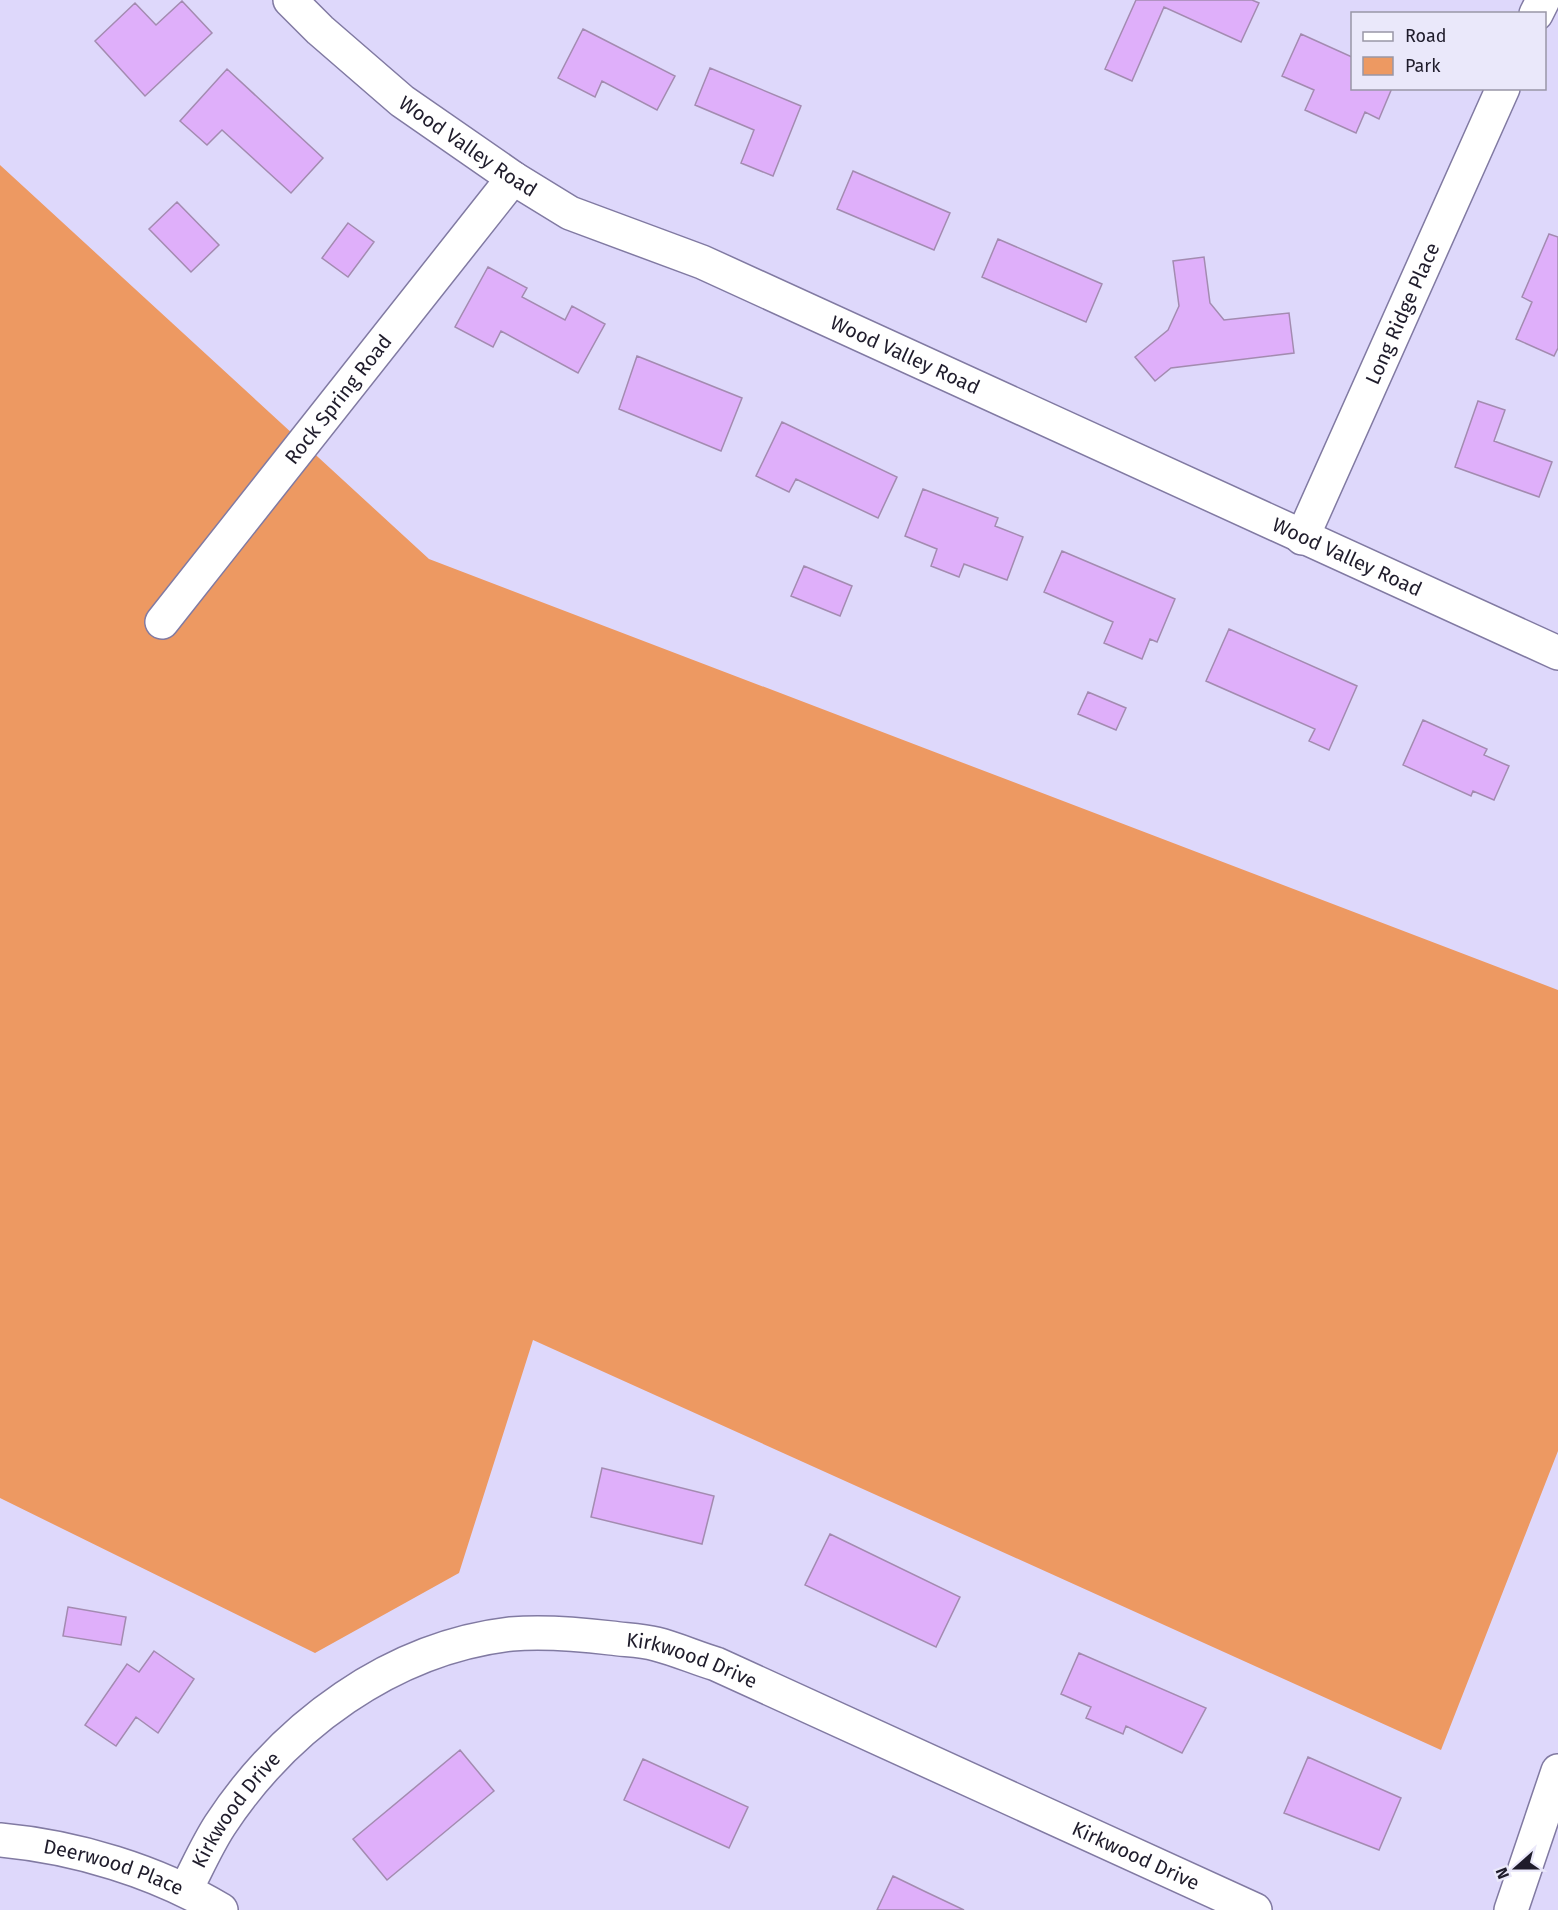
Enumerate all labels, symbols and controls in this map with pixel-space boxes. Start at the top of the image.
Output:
legend [1351,12,1546,90]
text: Road [1405,25,1447,47]
text: Park [1405,55,1441,77]
street label: Wood Valley Road [395,91,541,202]
street label: Long Ridge Place [1360,239,1444,388]
street label: Wood Valley Road [827,310,984,399]
street label: Rock Spring Road [280,330,397,469]
street label: Wood Valley Road [1269,512,1426,601]
street label: Kirkwood Drive [625,1628,761,1693]
street label: Kirkwood Drive [187,1747,285,1872]
street label: Kirkwood Drive [1068,1816,1203,1895]
street label: Deerwood Place [42,1834,187,1900]
north arrow [1486,1838,1546,1898]
text: N [1492,1865,1513,1882]

